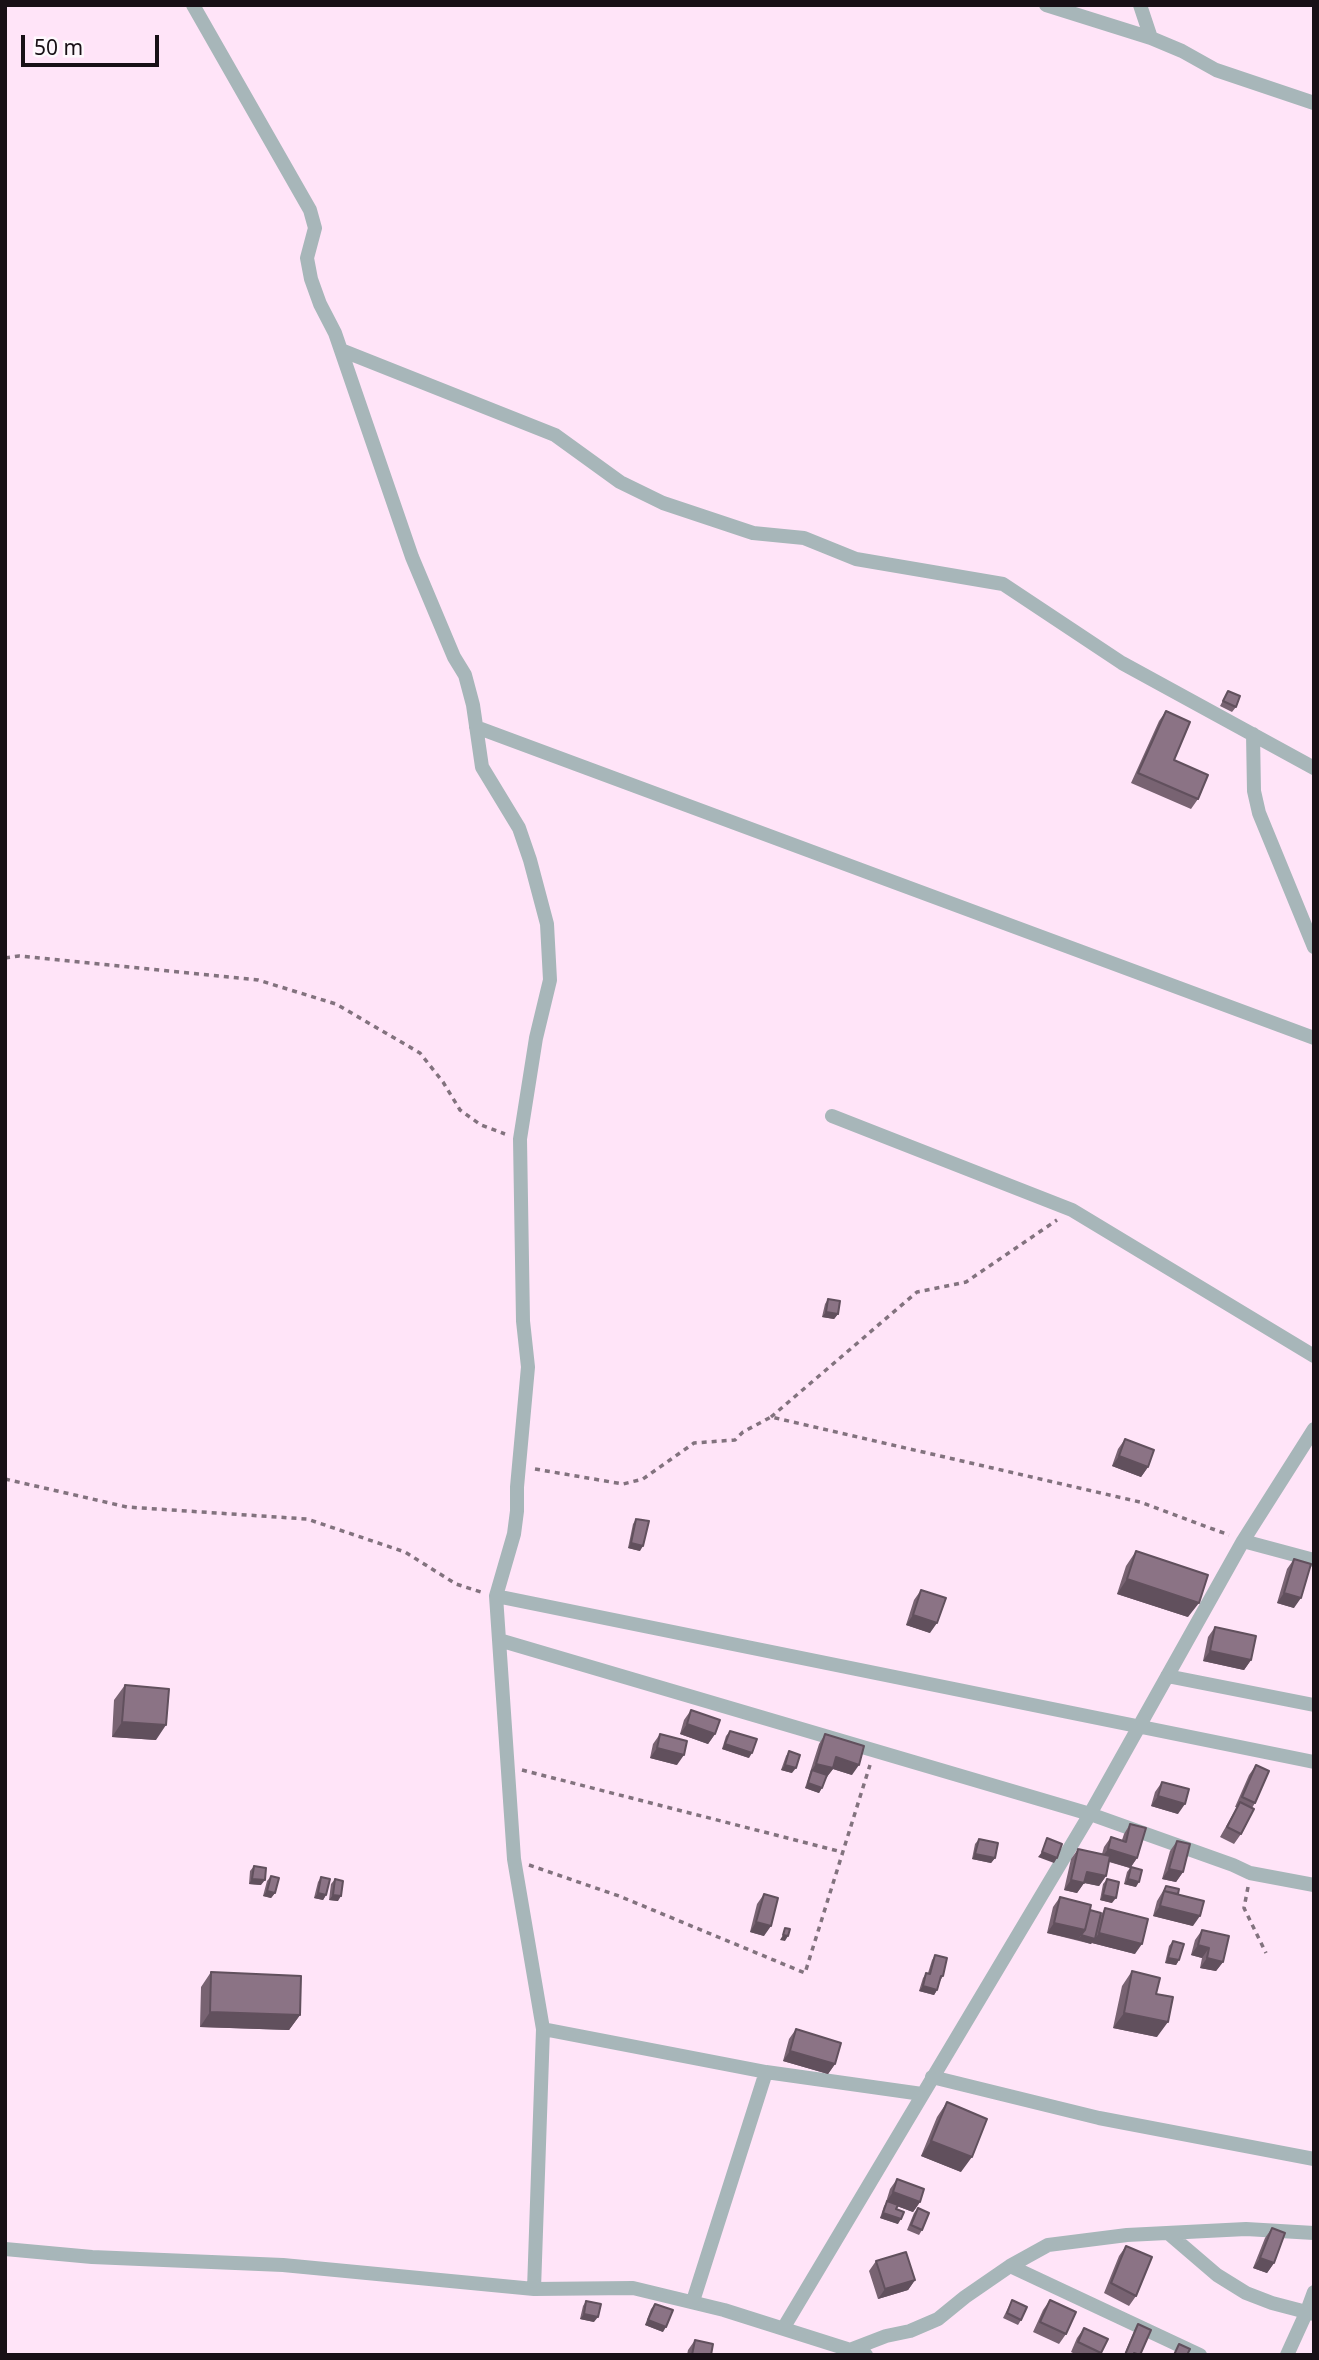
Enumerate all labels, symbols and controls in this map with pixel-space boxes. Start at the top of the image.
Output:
scale bar [24,21,163,65]
text: 50 m [34,33,83,61]

